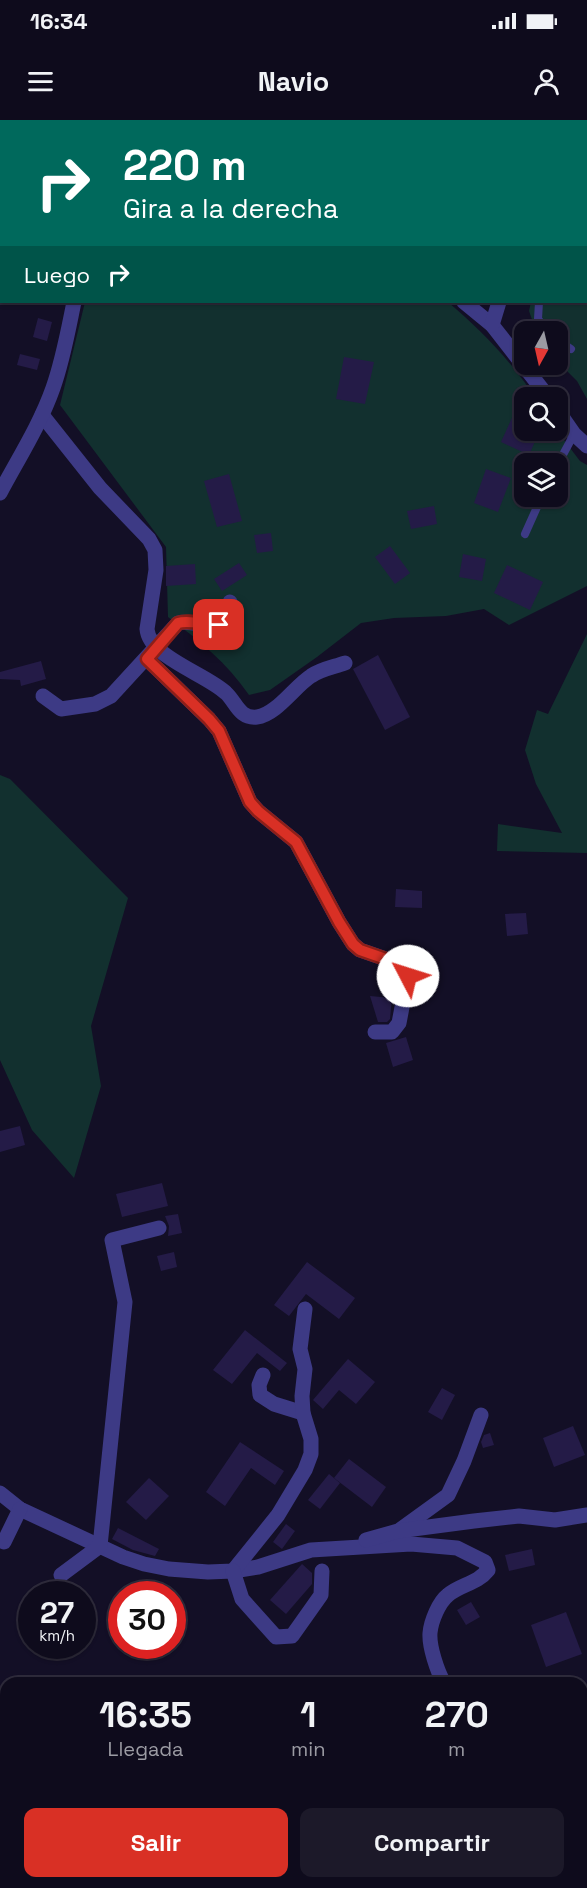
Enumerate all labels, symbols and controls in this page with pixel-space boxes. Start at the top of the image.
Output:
text: 16:34 [30,7,87,35]
text: Navio [258,64,329,99]
icon: menu [24,65,57,98]
icon: person [530,65,563,98]
text: 220 m [123,139,247,192]
icon: right [24,144,102,222]
text: Gira a la derecha [123,191,338,226]
icon: right [102,258,135,291]
text: Luego [24,261,90,289]
north arrow [514,321,568,375]
map controls [514,321,568,507]
button: search [514,387,568,441]
button: layers [514,453,568,507]
pin [193,599,244,650]
icon: arrive [202,608,235,641]
position arrow [376,944,440,1008]
speed limit sign: 30 [108,1581,186,1659]
text: 27 [40,1593,74,1632]
text: km/h [39,1626,75,1645]
text: 16:35 [99,1692,192,1738]
text: 1 [300,1692,316,1738]
text: 270 [425,1692,489,1738]
text: Llegada [107,1736,184,1762]
text: min [291,1736,325,1762]
text: m [448,1736,465,1762]
button: Salir [24,1808,288,1877]
button: Compartir [300,1808,564,1877]

